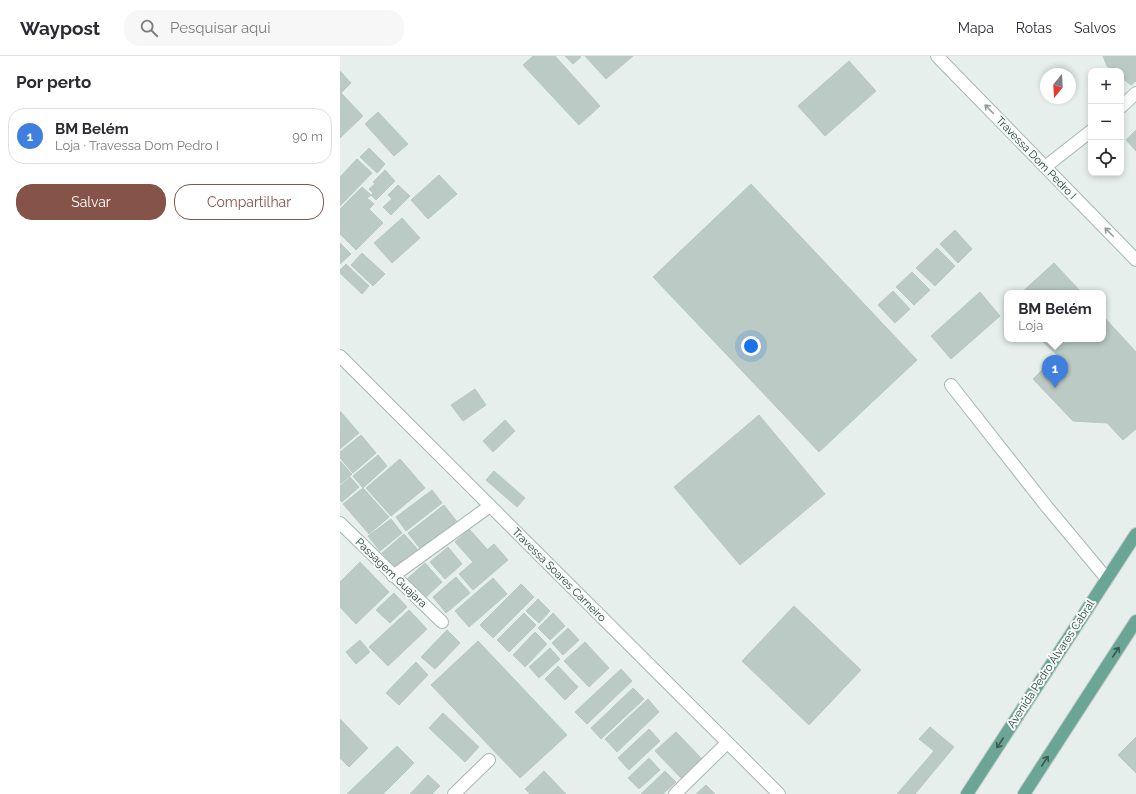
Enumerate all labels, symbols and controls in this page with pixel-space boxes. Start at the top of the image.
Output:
search box [124,10,404,46]
text: Waypost [20,17,100,39]
icon: search [138,17,160,39]
text: Pesquisar aqui [170,19,271,37]
text: Mapa [958,20,994,36]
text: Rotas [1016,20,1052,36]
text: Salvos [1074,20,1116,36]
north arrow [1040,68,1076,104]
map controls [1088,68,1124,176]
button: + [1088,68,1124,104]
text: Por perto [16,72,91,92]
one-way arrow [984,104,994,114]
button: − [1088,104,1124,140]
street label: Travessa Dom Pedro I [993,114,1079,202]
text: BM Belém [55,120,129,138]
text: 1 [27,129,33,144]
text: 90 m [292,129,323,144]
text: Loja · Travessa Dom Pedro I [55,138,219,153]
button: locate [1088,140,1124,176]
button: Salvar [16,184,166,220]
button: Compartilhar [174,184,324,220]
one-way arrow [1104,227,1114,237]
popup [1004,290,1106,342]
text: BM Belém [1018,300,1092,318]
text: Loja [1018,318,1043,333]
your location [741,336,761,356]
pin: 1 [1042,355,1068,388]
street label: Travessa Soares Carneiro [509,525,609,625]
street label: Passagem Guajara [353,536,429,610]
street label: Avenida Pedro Álvares Cabral [1004,597,1097,730]
one-way arrow [1112,646,1120,658]
one-way arrow [996,737,1004,748]
one-way arrow [1041,756,1049,767]

